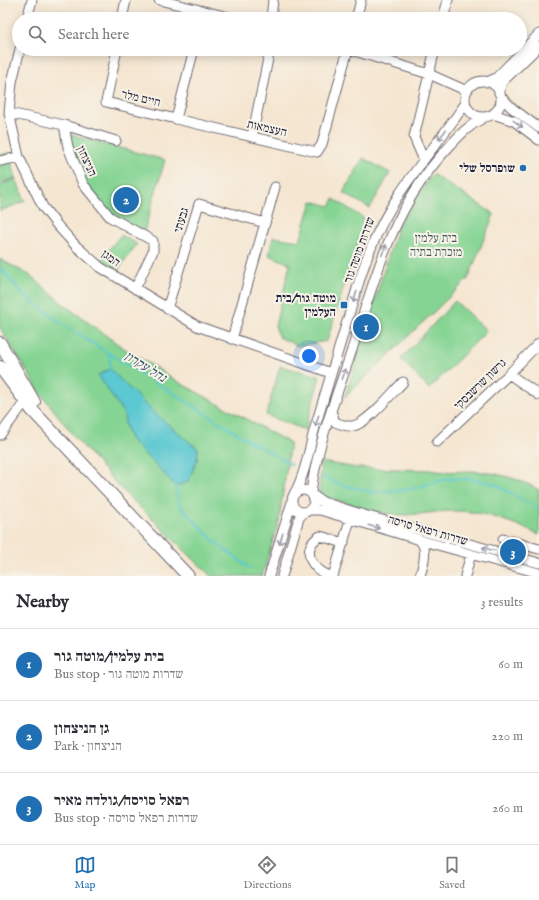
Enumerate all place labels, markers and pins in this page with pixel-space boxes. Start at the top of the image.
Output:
place label: שופרסל שלי [459,161,515,176]
marker: שופרסל שלי [518,163,528,173]
pin: 2 [113,185,139,215]
place label: מוטה גור/בית העלמין [276,291,336,320]
marker: מוטה גור/בית העלמין [339,300,349,310]
pin: 1 [353,312,379,342]
pin: 3 [500,537,526,567]

